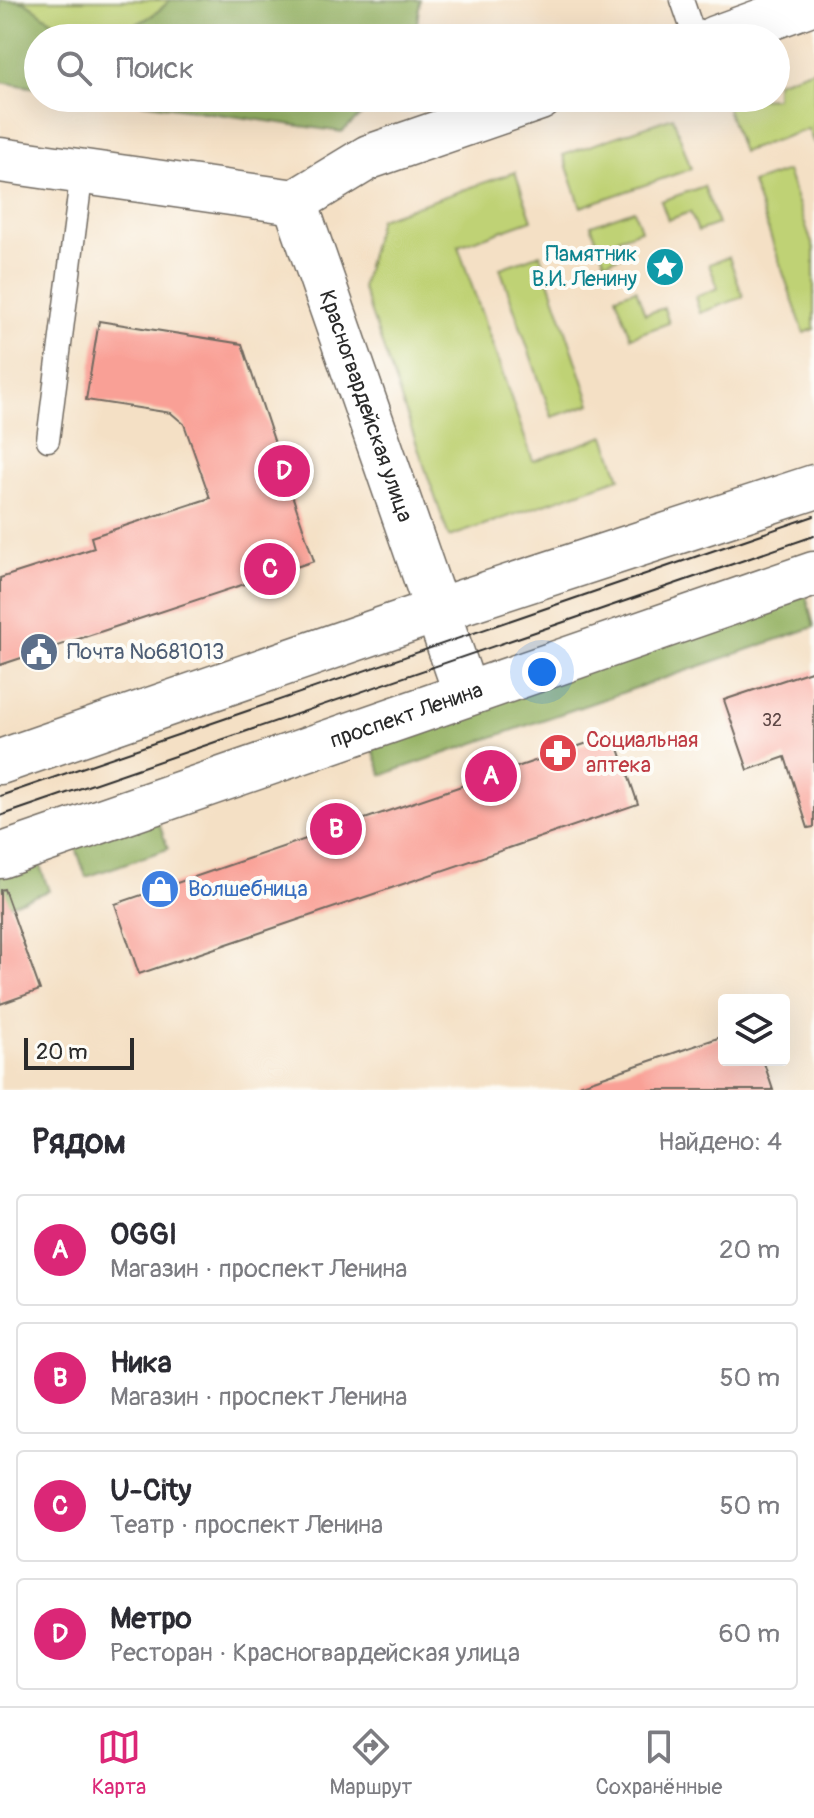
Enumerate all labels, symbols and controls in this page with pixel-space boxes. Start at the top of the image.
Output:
search box [24,24,790,112]
icon: search [52,46,96,90]
text: Поиск [116,50,194,87]
place label: Памятник В.И. Ленину [532,240,637,293]
place icon: Памятник В.И. Ленину [644,246,686,288]
street label: Красногвардейская улица [313,286,419,526]
pin: D [258,441,310,501]
pin: C [244,539,296,599]
public building icon: Почта №681013 [18,631,60,673]
place label: Почта №681013 [67,638,224,666]
your location [522,652,562,692]
street label: проспект Ленина [326,676,486,755]
house number: 32 [762,709,782,732]
place label: Социальная аптека [586,726,698,779]
pharmacy icon: Социальная аптека [537,732,579,774]
pin: A [465,746,517,806]
pin: B [310,799,362,859]
shop icon: Волшебница [139,868,181,910]
place label: Волшебница [188,875,308,903]
map controls [718,994,790,1066]
button: layers [718,994,790,1066]
scale bar [24,1034,134,1070]
text: 20 m [36,1038,88,1066]
text: Рядом [32,1121,126,1164]
text: Найдено: 4 [658,1126,782,1158]
text: OGGI [110,1216,177,1253]
text: A [52,1234,68,1266]
text: 20 m [719,1234,780,1266]
text: Магазин · проспект Ленина [110,1253,407,1285]
text: Ника [110,1344,172,1381]
text: B [53,1362,67,1394]
text: 50 m [719,1362,780,1394]
text: Магазин · проспект Ленина [110,1381,407,1413]
text: U-City [110,1472,191,1509]
text: C [52,1490,68,1522]
text: 50 m [719,1490,780,1522]
text: Театр · проспект Ленина [110,1509,383,1541]
text: Метро [110,1600,192,1637]
text: D [52,1618,68,1650]
text: 60 m [718,1618,780,1650]
text: Ресторан · Красногвардейская улица [110,1637,520,1669]
tab: Карта [92,1725,146,1801]
tab: Маршрут [329,1725,412,1801]
tab: Сохранённые [596,1725,722,1801]

